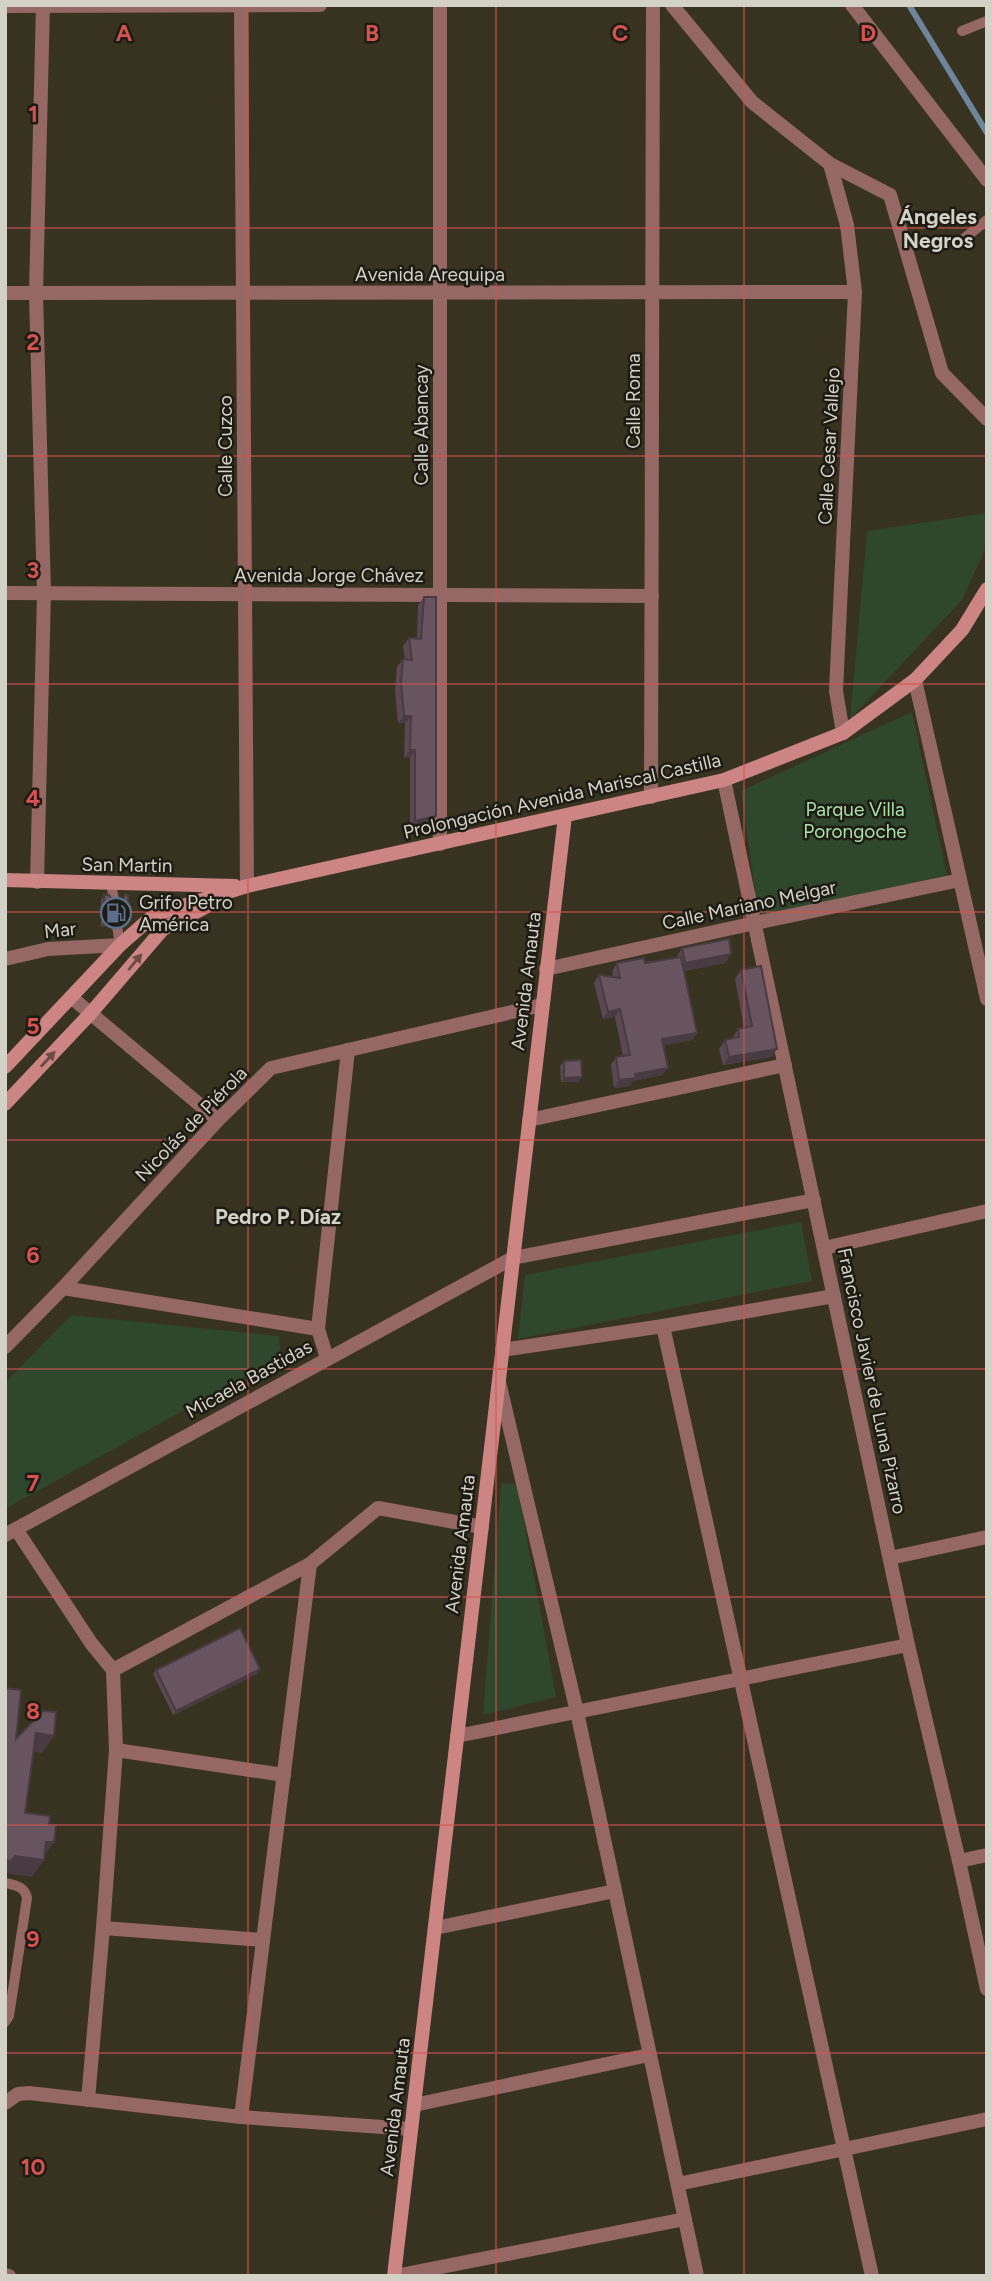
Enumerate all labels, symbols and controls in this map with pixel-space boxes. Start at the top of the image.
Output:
text: A [116,19,133,47]
text: B [365,19,379,47]
text: C [612,19,629,47]
text: D [860,19,876,47]
text: 1 [28,100,38,128]
district label: Ángeles Negros [899,204,977,253]
street label: Avenida Arequipa [355,263,505,286]
text: 2 [26,328,40,356]
street label: Calle Roma [622,353,645,449]
street label: Calle Abancay [410,365,433,485]
street label: Calle Cesar Vallejo [813,367,845,525]
street label: Calle Cuzco [214,395,237,497]
text: 3 [27,556,39,584]
street label: Avenida Jorge Chávez [234,564,424,587]
street label: Prolongación Avenida Mariscal Castilla [401,748,723,844]
text: 4 [26,784,40,812]
park label: Parque Villa Porongoche [803,798,907,843]
street label: San Martin [81,853,173,877]
street label: Calle Mariano Melgar [660,875,839,935]
place label: Grifo Petro América [139,891,233,936]
fuel station icon: Grifo Petro América [99,896,133,930]
street label: Avenida Amauta [506,910,546,1052]
street label: Mar [43,917,78,943]
one-way arrow [127,953,143,971]
text: 5 [26,1012,40,1040]
one-way arrow [39,1051,55,1068]
street label: Nicolás de Piérola [130,1062,252,1186]
district label: Pedro P. Díaz [215,1204,341,1229]
text: 6 [26,1241,40,1269]
street label: Francisco Javier de Luna Pizarro [833,1246,911,1516]
street label: Micaela Bastidas [182,1335,316,1423]
text: 7 [27,1469,40,1497]
street label: Avenida Amauta [440,1473,480,1615]
text: 8 [26,1697,40,1725]
text: 9 [26,1925,40,1953]
street label: Avenida Amauta [375,2036,415,2178]
text: 10 [21,2153,45,2181]

